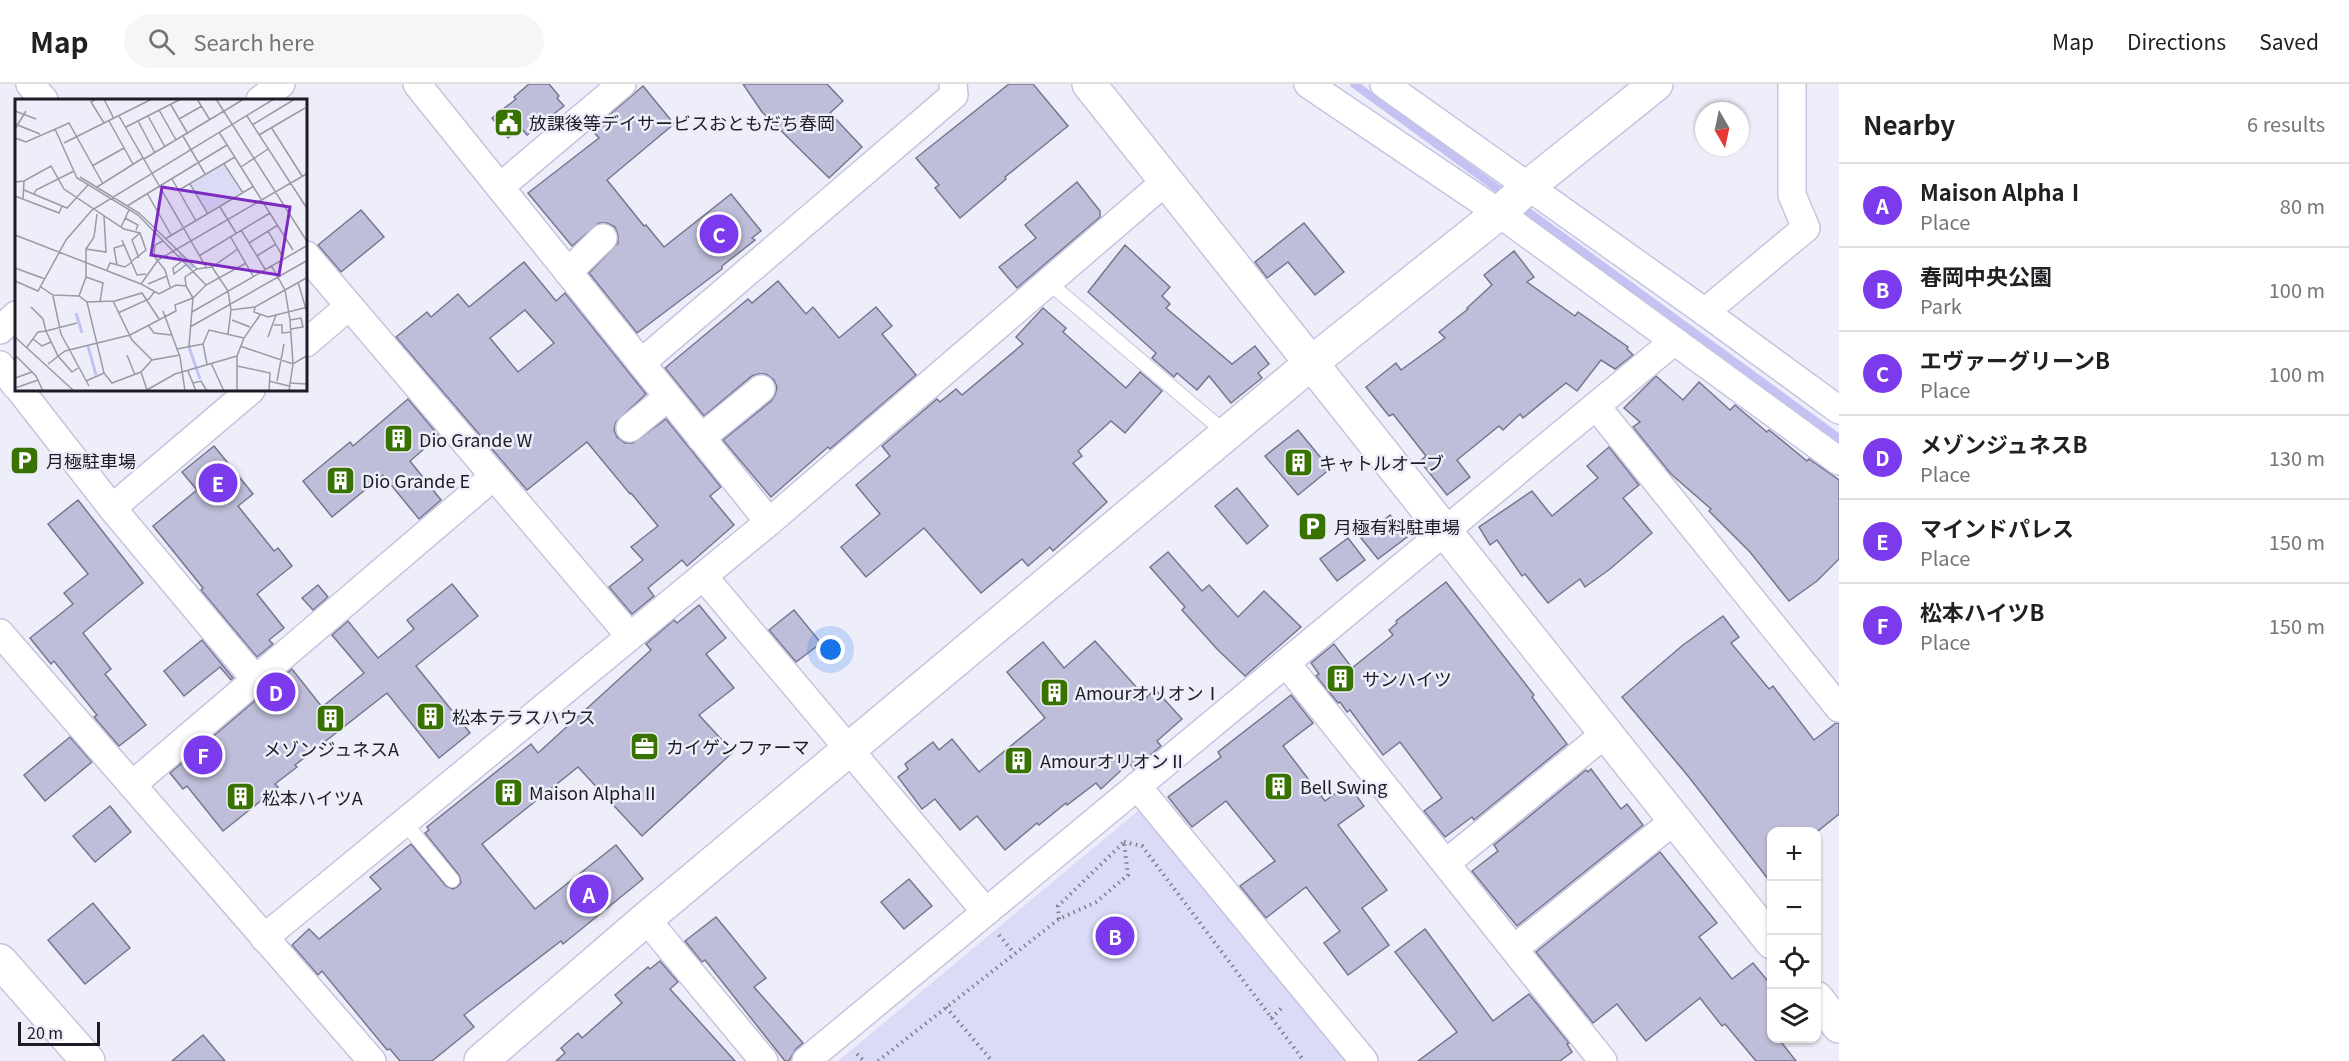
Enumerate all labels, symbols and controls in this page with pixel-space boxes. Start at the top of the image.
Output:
search box [124,14,544,68]
text: Map [30,21,88,61]
icon: search [145,25,178,58]
text: Search here [193,25,314,57]
text: Map [2052,26,2094,56]
text: Directions [2127,26,2226,56]
text: Saved [2259,26,2319,56]
inset map [15,99,308,392]
north arrow [1695,102,1749,156]
text: Nearby [1863,105,1955,142]
public building icon: 放課後等デイサービスおともだち春岡 [492,106,524,138]
place label: 放課後等デイサービスおともだち春岡 [529,109,835,135]
text: 6 results [2247,109,2325,138]
text: Maison AlphaⅠ [1920,175,2087,207]
text: A [1876,191,1889,220]
text: 80 m [2280,191,2325,220]
text: Place [1920,207,1970,236]
pin: C [700,212,738,256]
text: 春岡中央公園 [1920,259,2052,291]
text: B [1876,275,1889,304]
text: 100 m [2269,275,2325,304]
text: Park [1920,291,1962,320]
text: エヴァーグリーンB [1920,343,2110,375]
text: C [1876,359,1889,388]
text: 100 m [2269,359,2325,388]
text: Place [1920,375,1970,404]
building icon: Dio Grande W [382,423,414,455]
place label: Dio Grande W [419,426,532,452]
text: メゾンジュネスB [1920,427,2087,459]
text: D [1875,443,1890,472]
text: 130 m [2269,443,2325,472]
parking icon: 月極駐車場 [9,444,41,476]
building icon: キャトルオーブ [1282,446,1314,478]
place label: 月極駐車場 [46,447,136,473]
place label: キャトルオーブ [1319,449,1444,475]
text: Place [1920,459,1970,488]
pin: E [198,460,238,506]
building icon: Dio Grande E [325,464,357,496]
place label: Dio Grande E [362,467,470,493]
parking icon: 月極有料駐車場 [1297,510,1329,542]
text: マインドパレス [1920,511,2074,543]
place label: 月極有料駐車場 [1334,513,1460,539]
text: E [1876,527,1889,556]
text: 150 m [2269,527,2325,556]
text: Place [1920,543,1970,572]
text: 松本ハイツB [1920,595,2045,627]
text: F [1877,611,1888,640]
text: 150 m [2269,611,2325,640]
text: Place [1920,627,1970,656]
your location [816,635,845,664]
building icon: サンハイツ [1325,662,1357,694]
place label: サンハイツ [1362,665,1452,691]
pin: D [256,670,296,714]
building icon: AmourオリオンⅠ [1038,676,1070,708]
place label: AmourオリオンⅠ [1075,679,1221,705]
building icon: 松本テラスハウス [415,700,447,732]
building icon: メゾンジュネスA [315,703,347,735]
place label: 松本テラスハウス [452,703,596,729]
office icon: カイゲンファーマ [629,730,661,762]
pin: F [184,732,222,778]
place label: カイゲンファーマ [666,733,809,759]
place label: メゾンジュネスA [263,735,399,761]
building icon: AmourオリオンⅡ [1003,744,1035,776]
place label: AmourオリオンⅡ [1040,747,1186,773]
building icon: Bell Swing [1263,770,1295,802]
place label: Bell Swing [1300,773,1387,799]
building icon: Maison AlphaⅡ [492,776,524,808]
place label: Maison AlphaⅡ [529,779,659,805]
building icon: 松本ハイツA [225,781,257,813]
place label: 松本ハイツA [262,784,363,810]
map controls [1767,827,1821,1043]
button: + [1767,827,1821,881]
pin: A [570,872,608,916]
button: − [1767,881,1821,935]
pin: B [1096,914,1134,958]
button: locate [1767,935,1821,989]
button: layers [1767,989,1821,1043]
scale bar [18,1019,100,1046]
text: 20 m [27,1020,63,1044]

